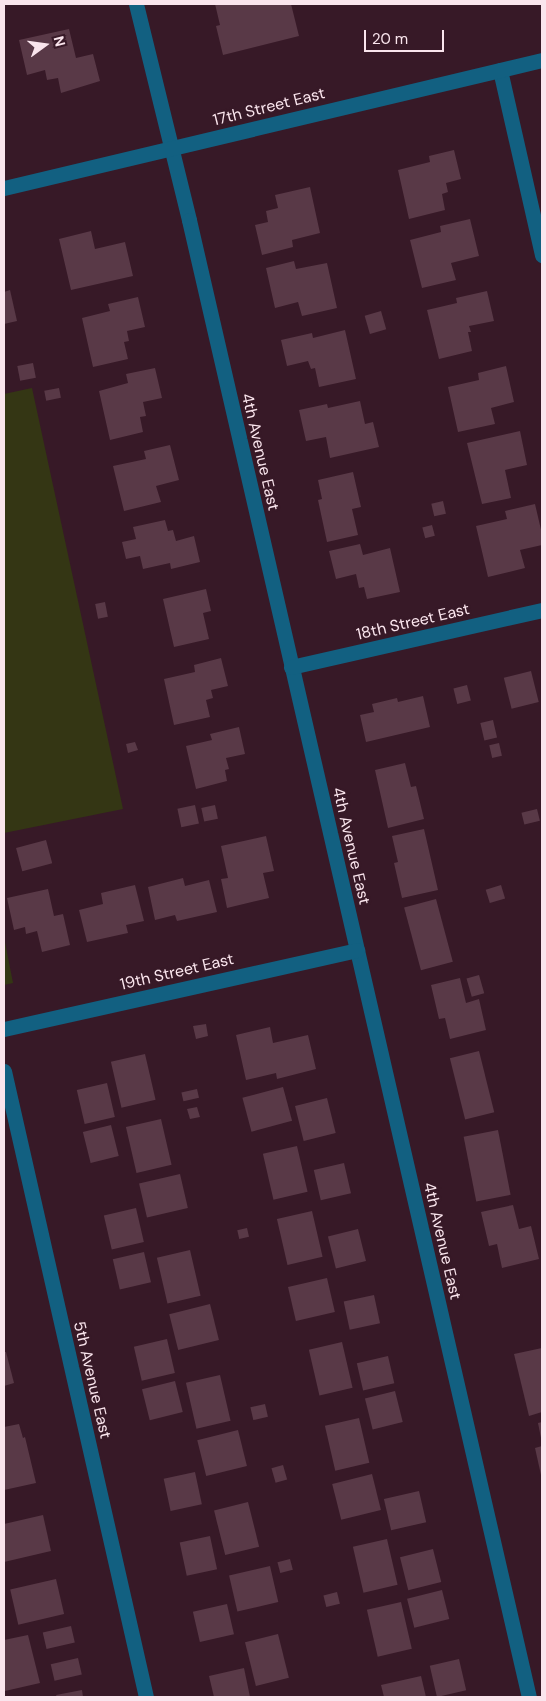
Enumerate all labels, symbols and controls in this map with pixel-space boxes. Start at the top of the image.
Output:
north arrow [20,20,70,70]
scale bar [366,20,446,52]
text: 20 m [372,29,408,49]
text: N [50,34,70,49]
street label: 17th Street East [211,84,327,130]
street label: 4th Avenue East [237,391,283,513]
street label: 18th Street East [354,600,472,644]
street label: 4th Avenue East [328,785,374,907]
street label: 19th Street East [118,950,236,994]
street label: 4th Avenue East [419,1180,465,1302]
street label: 5th Avenue East [69,1319,115,1441]

